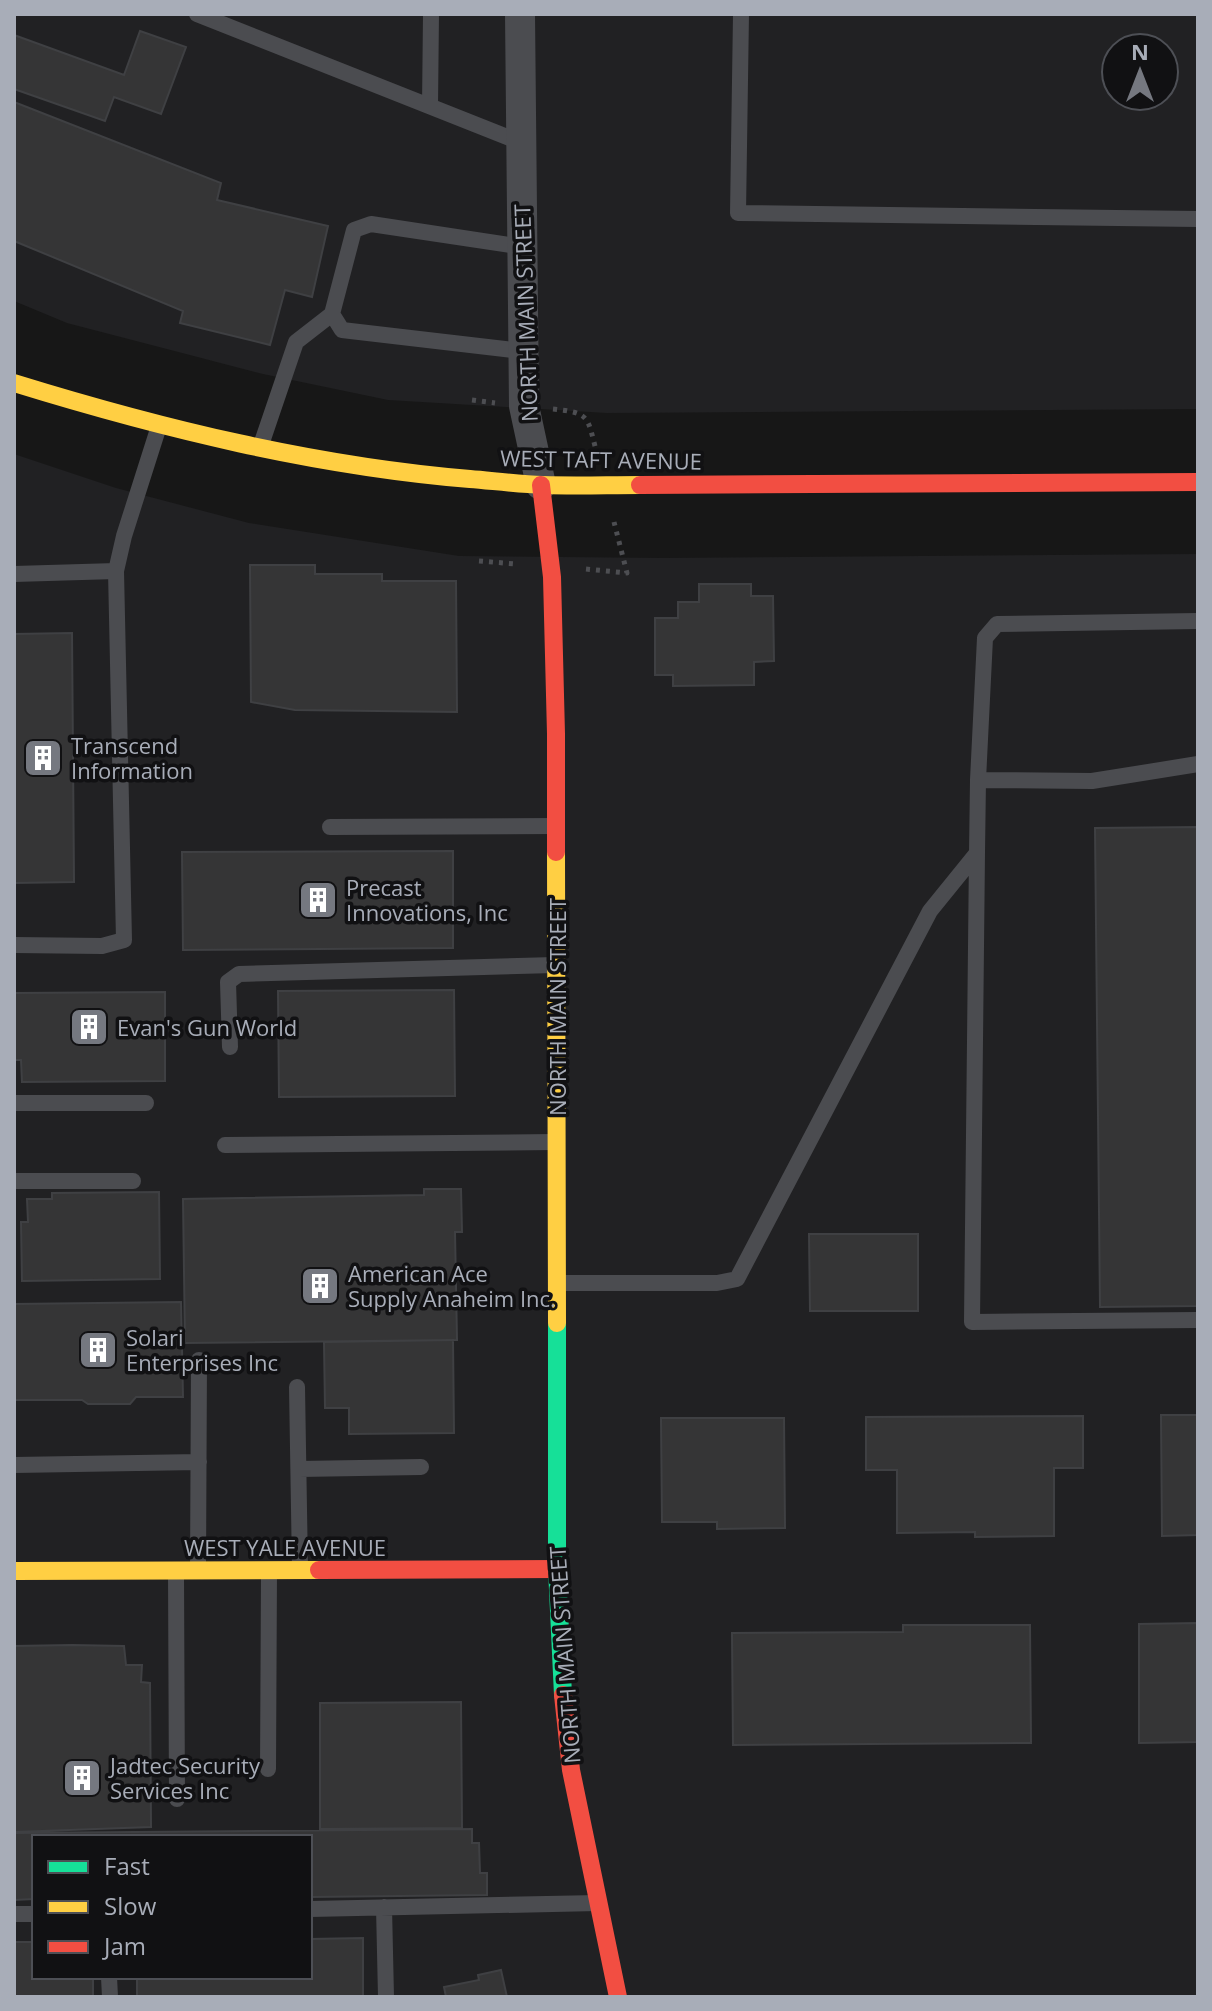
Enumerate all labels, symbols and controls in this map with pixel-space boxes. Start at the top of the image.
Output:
north arrow [1100,32,1180,112]
text: N [1131,36,1149,66]
street label: NORTH MAIN STREET [506,204,544,422]
street label: WEST TAFT AVENUE [500,442,702,476]
place label: Transcend Information [71,730,193,785]
building icon: Transcend Information [22,737,64,779]
place label: Precast Innovations, Inc [346,872,508,927]
building icon: Precast Innovations, Inc [297,879,339,921]
street label: NORTH MAIN STREET [542,898,572,1116]
building icon: Evan's Gun World [68,1006,110,1048]
place label: Evan's Gun World [117,1012,297,1042]
place label: American Ace Supply Anaheim Inc. [348,1258,556,1313]
building icon: American Ace Supply Anaheim Inc. [299,1265,341,1307]
place label: Solari Enterprises Inc [126,1322,278,1377]
building icon: Solari Enterprises Inc [77,1329,119,1371]
street label: WEST YALE AVENUE [184,1532,386,1562]
street label: NORTH MAIN STREET [541,1545,587,1765]
place label: Jadtec Security Services Inc [108,1750,261,1805]
building icon: Jadtec Security Services Inc [61,1757,103,1799]
legend [32,1835,312,1979]
text: Fast [104,1849,150,1882]
text: Slow [104,1889,157,1922]
text: Jam [102,1929,146,1962]

